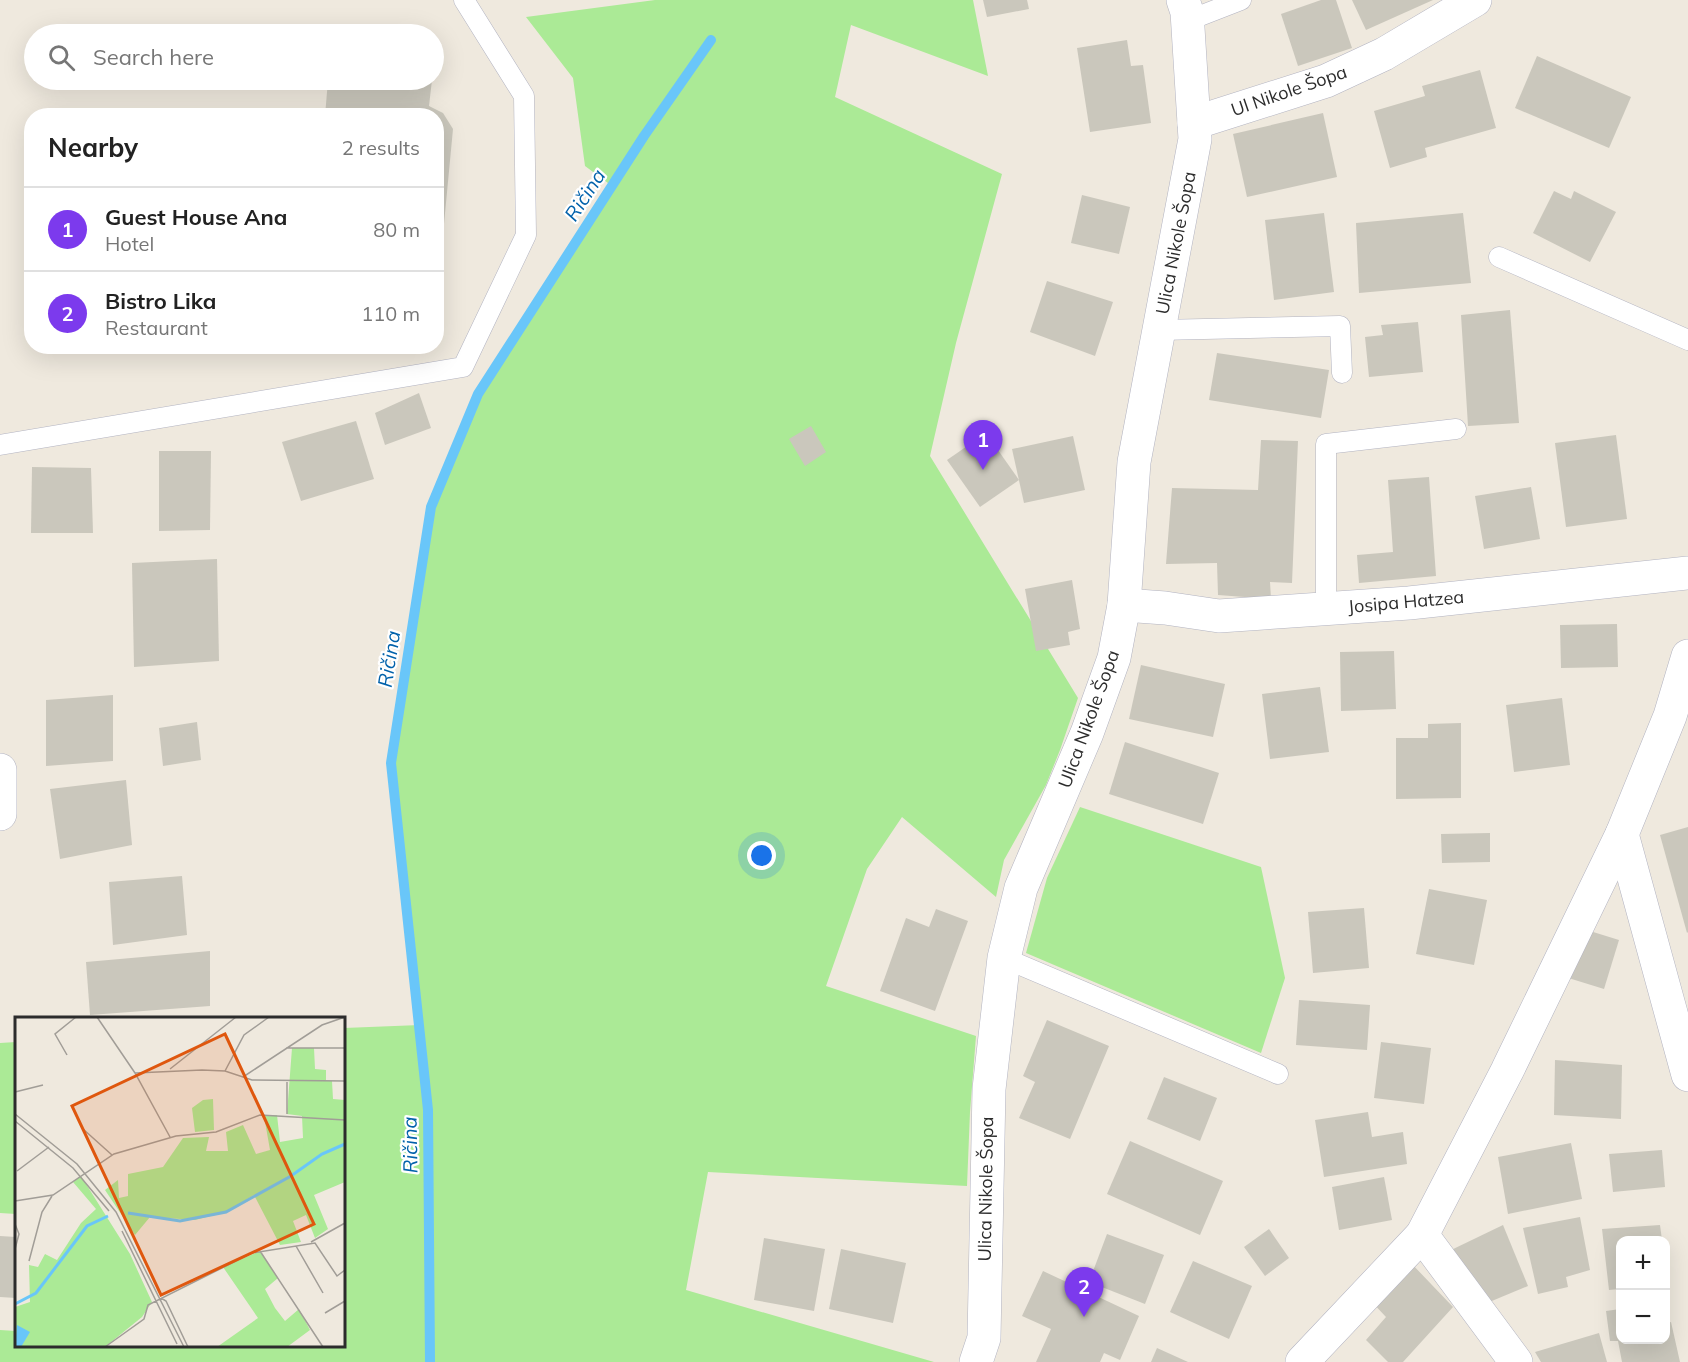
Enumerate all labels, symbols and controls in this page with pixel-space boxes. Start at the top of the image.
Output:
search box [24,24,444,90]
icon: search [45,41,78,74]
text: Search here [93,43,214,71]
street label: Ul Nikole Šopa [1228,60,1350,121]
text: Nearby [48,131,138,164]
text: 2 results [342,135,420,160]
water label: Ričina [559,164,611,225]
street label: Ulica Nikole Šopa [1150,170,1201,316]
text: Guest House Ana [105,203,287,231]
text: 1 [62,217,74,242]
text: 80 m [373,217,420,242]
text: Hotel [105,231,154,256]
text: Bistro Lika [105,287,216,315]
text: 2 [62,301,74,326]
text: 110 m [361,301,420,326]
text: Restaurant [105,315,208,340]
pin: 1 [964,420,1002,470]
street label: Josipa Hatzea [1347,585,1465,618]
water label: Ričina [372,629,405,689]
street label: Ulica Nikole Šopa [1053,647,1124,791]
your location [747,841,776,870]
inset map [15,1017,345,1347]
water label: Ričina [397,1116,422,1174]
street label: Ulica Nikole Šopa [973,1116,998,1262]
map controls [1616,1236,1670,1344]
button: + [1616,1236,1670,1290]
pin: 2 [1064,1268,1104,1317]
button: − [1616,1290,1670,1344]

